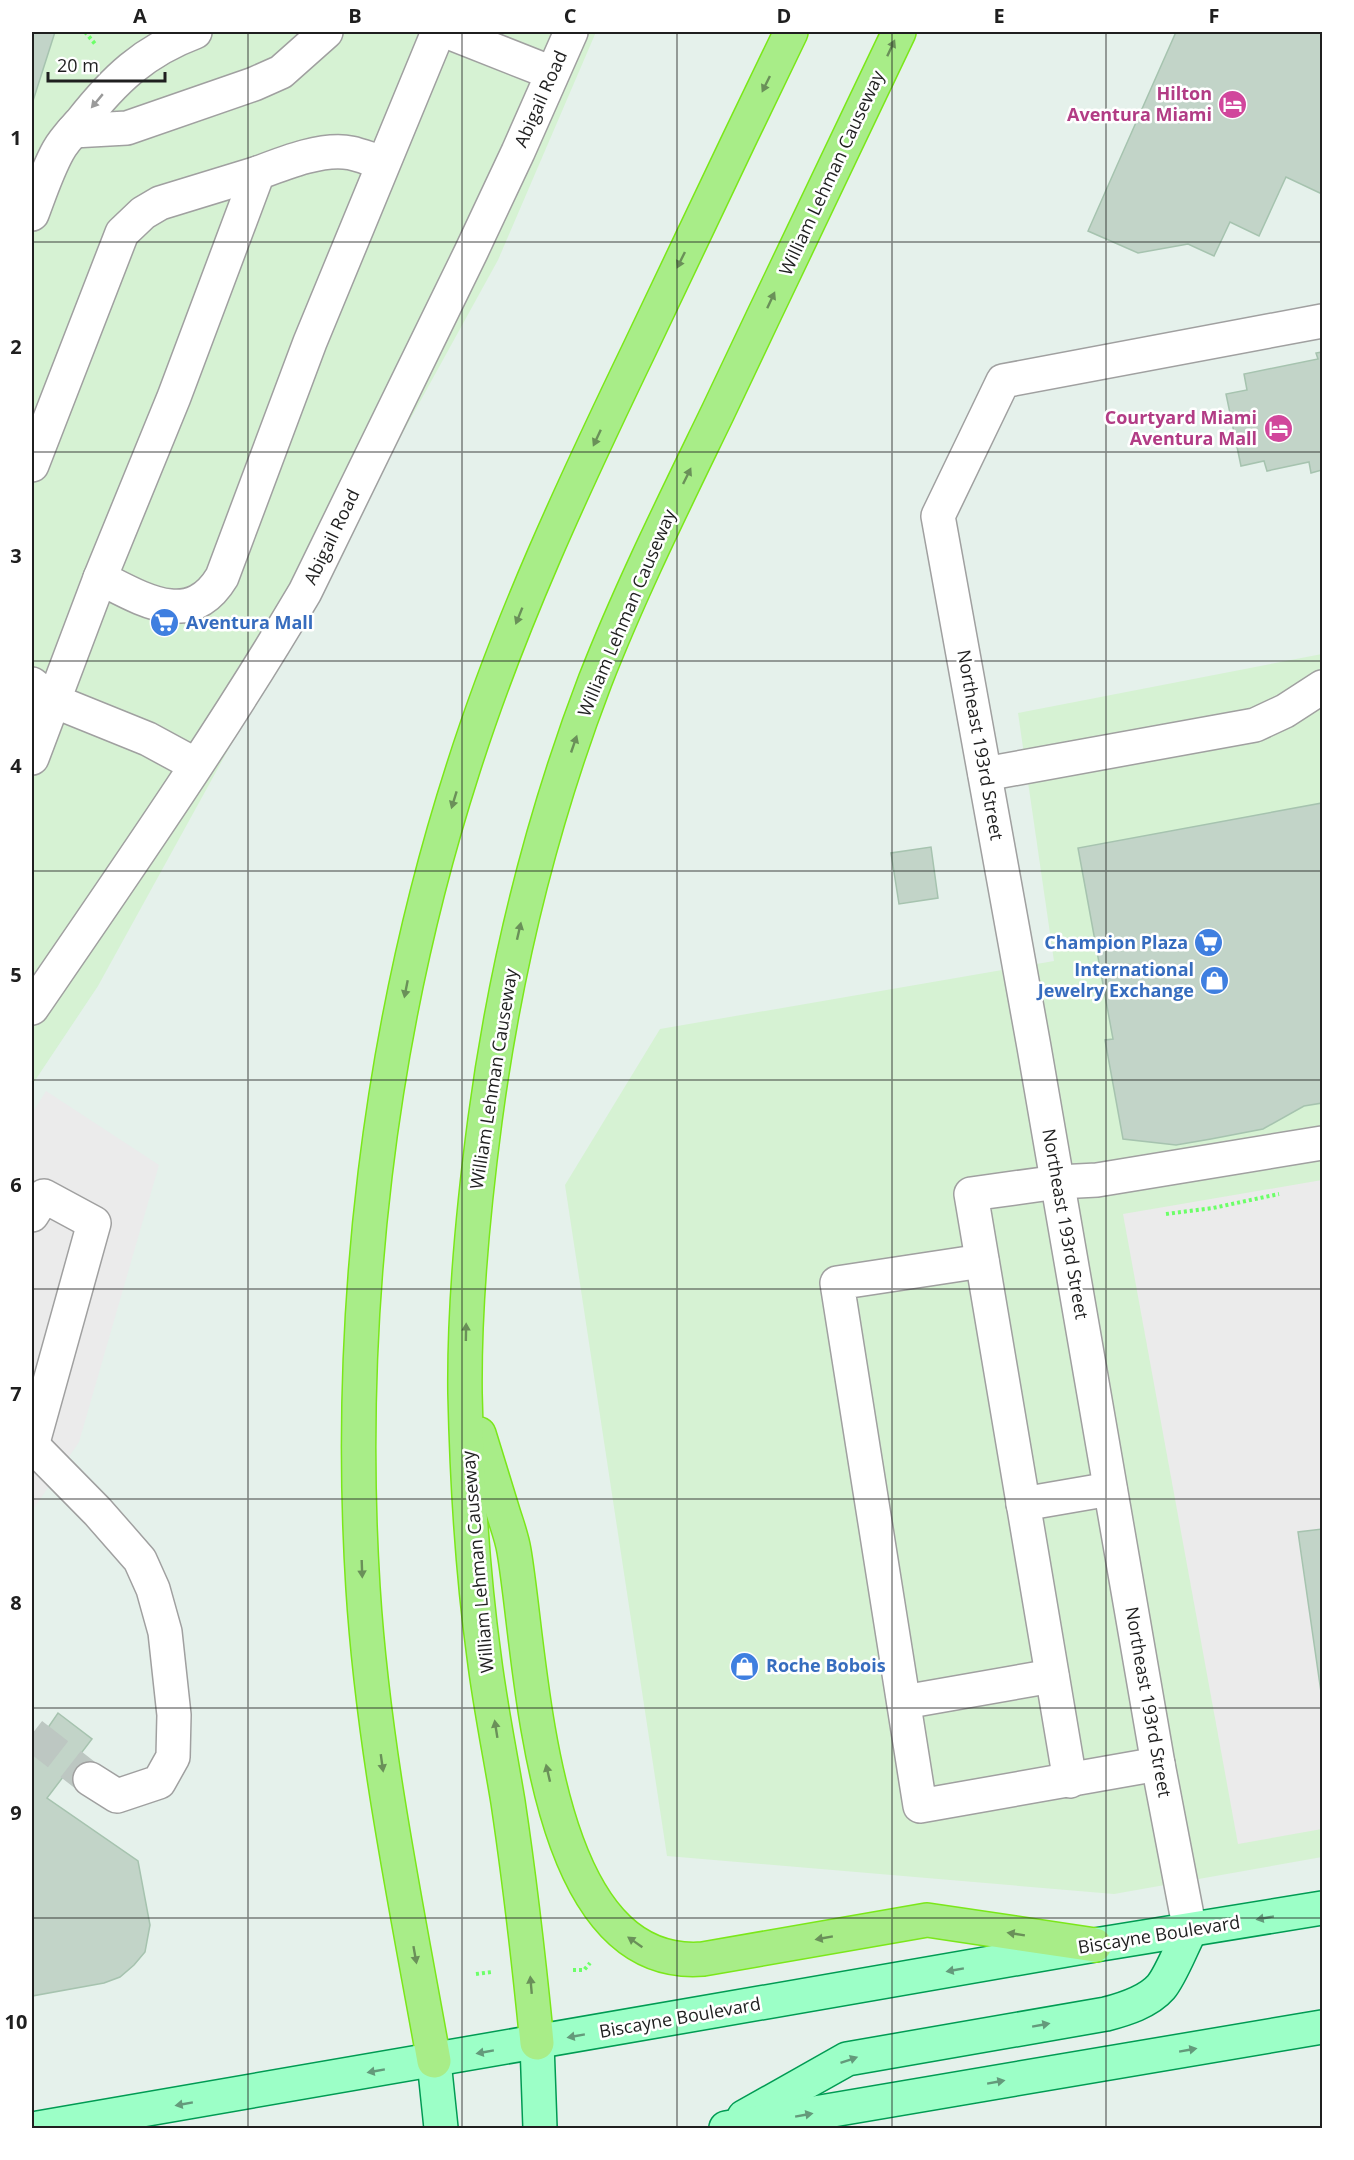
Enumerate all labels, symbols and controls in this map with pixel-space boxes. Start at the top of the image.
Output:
text: A [133,2,147,29]
text: B [348,2,362,29]
text: C [564,2,577,29]
text: D [777,2,791,29]
text: E [993,2,1005,29]
text: F [1209,2,1219,29]
one-way arrow [887,40,896,57]
scale bar [48,45,165,83]
street label: Abigail Road [508,46,572,151]
text: 20 m [57,53,99,77]
street label: William Lehman Causeway [773,66,890,279]
one-way arrow [761,76,770,93]
place label: Hilton Aventura Miami [1067,81,1212,126]
hotel icon: Hilton Aventura Miami [1217,88,1249,120]
one-way arrow [91,93,104,109]
text: 1 [10,124,22,151]
one-way arrow [677,252,686,269]
one-way arrow [767,292,776,309]
text: 2 [10,333,22,360]
place label: Courtyard Miami Aventura Mall [1105,405,1257,450]
hotel icon: Courtyard Miami Aventura Mall [1262,412,1294,444]
one-way arrow [592,429,601,446]
one-way arrow [682,467,691,484]
street label: Abigail Road [298,485,365,588]
street label: William Lehman Causeway [571,504,681,720]
text: 3 [10,542,22,569]
supermarket icon: Aventura Mall [149,607,181,639]
one-way arrow [514,608,524,626]
place label: Aventura Mall [186,610,313,634]
street label: Northeast 193rd Street [952,648,1010,842]
one-way arrow [569,735,579,753]
text: 4 [10,752,22,779]
one-way arrow [448,791,458,809]
one-way arrow [515,922,525,940]
supermarket icon: Champion Plaza [1193,927,1225,959]
place label: Champion Plaza [1044,930,1188,954]
place label: International Jewelry Exchange [1036,957,1194,1002]
text: 5 [10,961,22,988]
shop icon: International Jewelry Exchange [1199,964,1231,996]
street label: William Lehman Causeway [464,966,522,1191]
one-way arrow [401,980,410,999]
street label: Northeast 193rd Street [1037,1127,1095,1321]
text: 6 [10,1171,22,1198]
one-way arrow [462,1322,471,1341]
text: 7 [10,1380,22,1407]
street label: William Lehman Causeway [455,1449,499,1674]
one-way arrow [358,1559,367,1578]
text: 8 [10,1589,22,1616]
street label: Northeast 193rd Street [1120,1605,1178,1799]
shop icon: Roche Bobois [729,1650,761,1682]
place label: Roche Bobois [766,1653,886,1677]
one-way arrow [491,1719,500,1738]
one-way arrow [378,1753,387,1772]
one-way arrow [542,1764,552,1782]
text: 9 [10,1799,22,1826]
street label: Biscayne Boulevard [1076,1909,1242,1959]
one-way arrow [1255,1914,1274,1923]
one-way arrow [1007,1929,1026,1938]
one-way arrow [814,1934,833,1943]
one-way arrow [627,1936,643,1948]
one-way arrow [411,1946,420,1965]
one-way arrow [945,1966,964,1975]
one-way arrow [526,1975,536,1994]
street label: Biscayne Boulevard [597,1991,763,2043]
text: 10 [5,2008,27,2035]
one-way arrow [1031,2021,1050,2030]
one-way arrow [567,2032,586,2041]
one-way arrow [1179,2045,1198,2054]
one-way arrow [476,2048,495,2057]
one-way arrow [840,2055,858,2065]
one-way arrow [367,2066,386,2075]
one-way arrow [987,2078,1006,2087]
one-way arrow [174,2099,193,2108]
one-way arrow [795,2110,814,2119]

